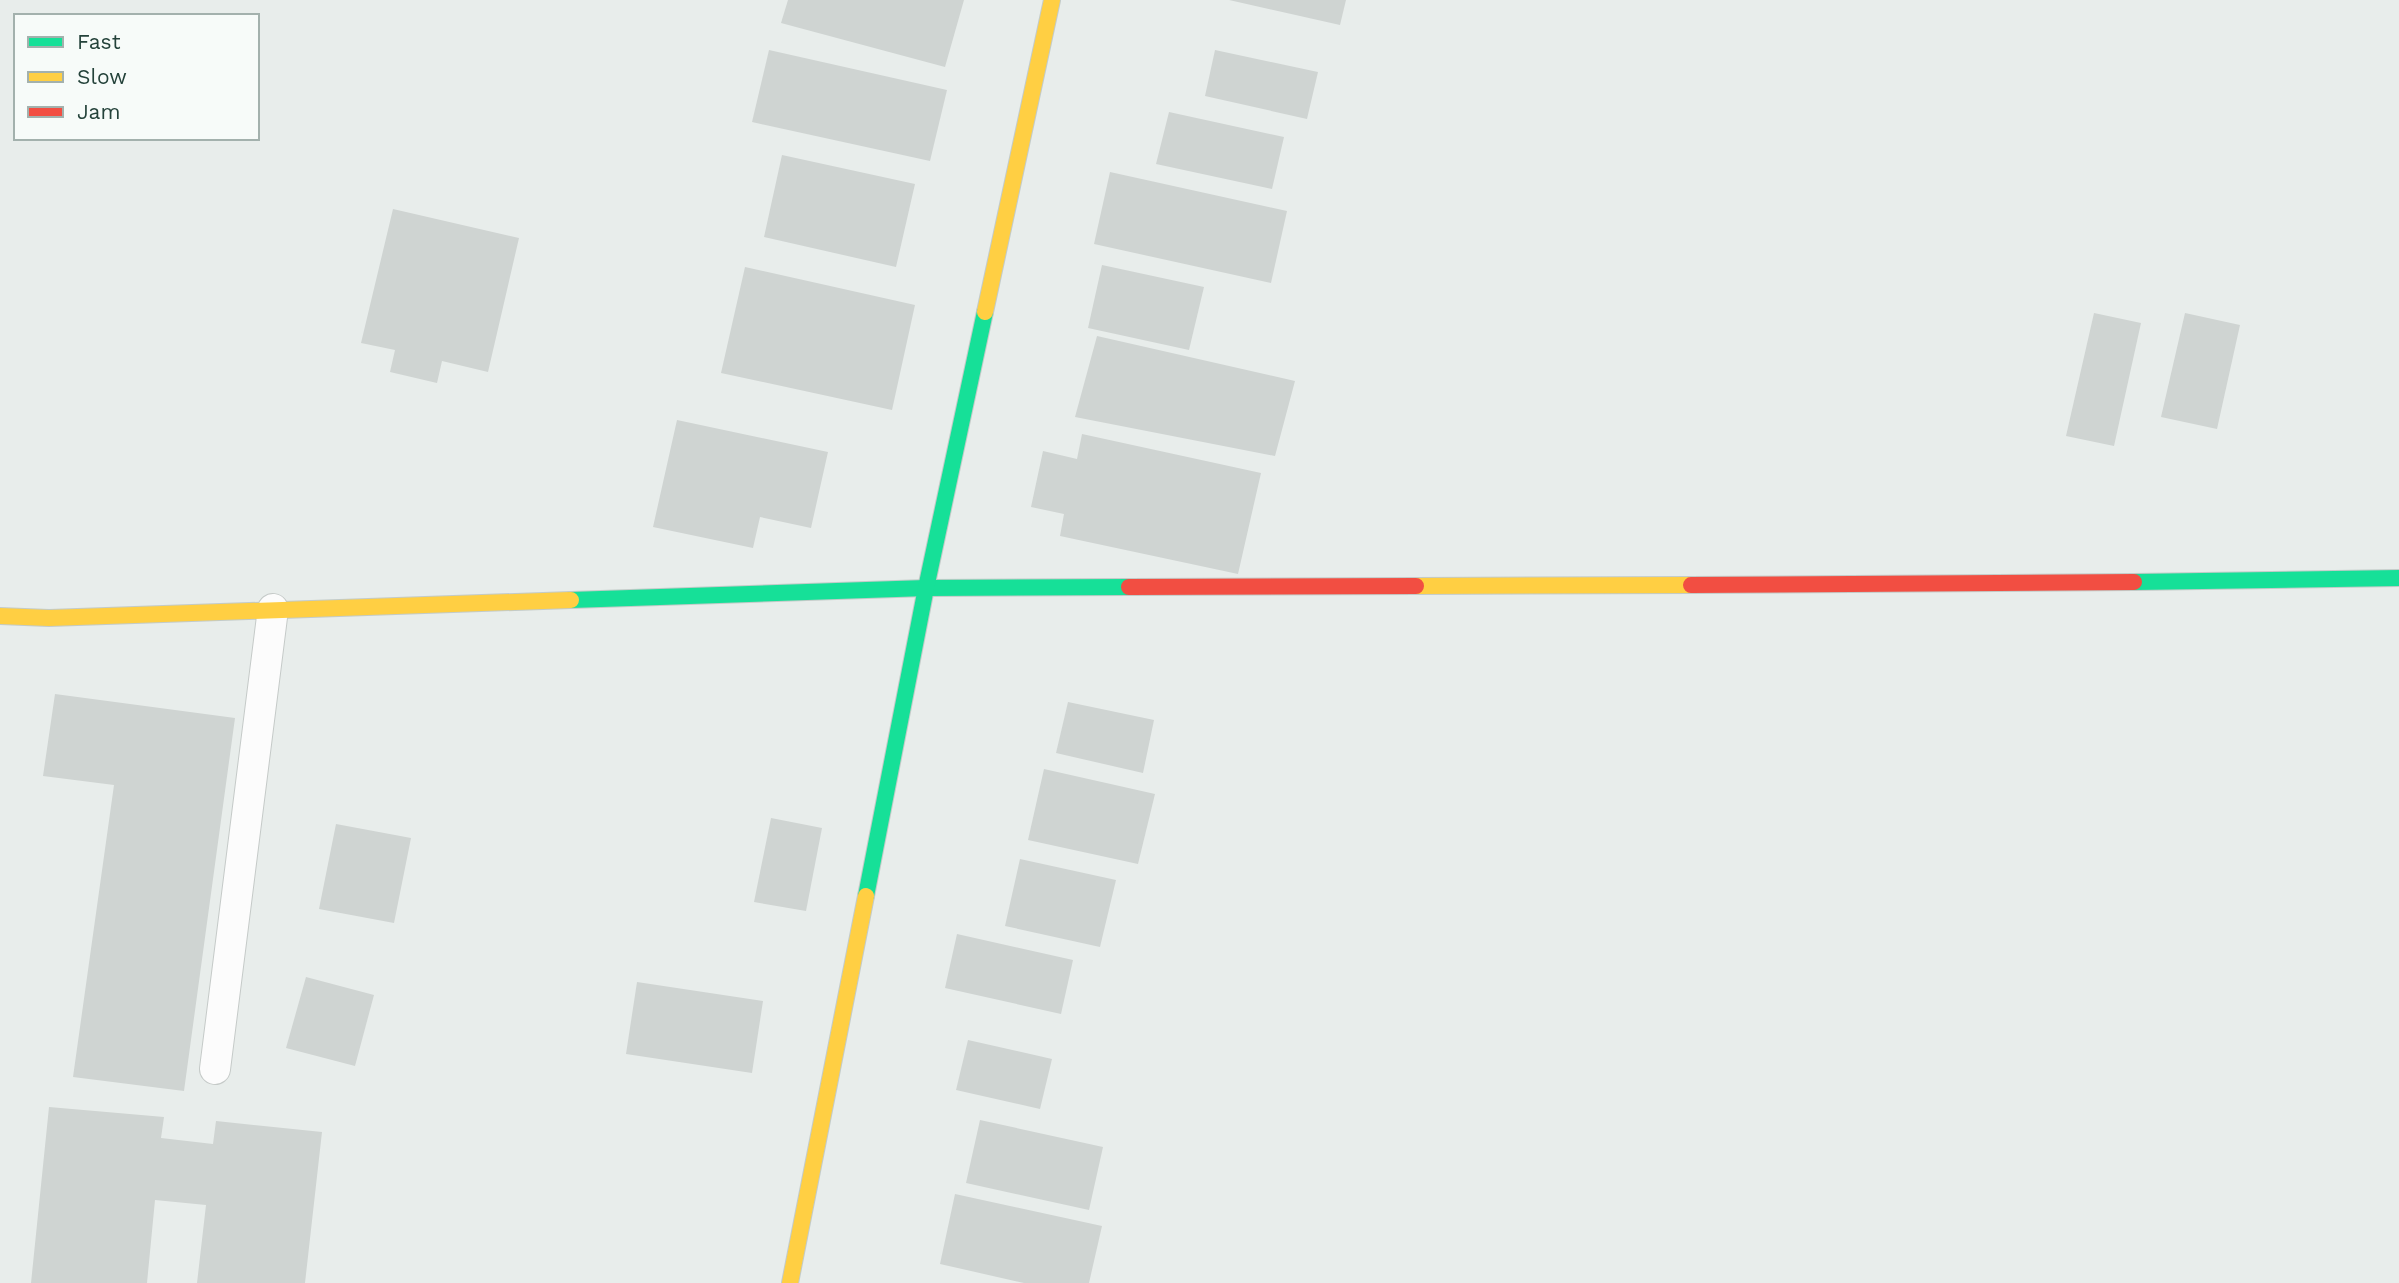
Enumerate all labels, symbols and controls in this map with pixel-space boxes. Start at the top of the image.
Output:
legend [14,14,259,140]
text: Fast [77,29,121,54]
text: Slow [77,64,127,89]
text: Jam [77,99,120,124]

